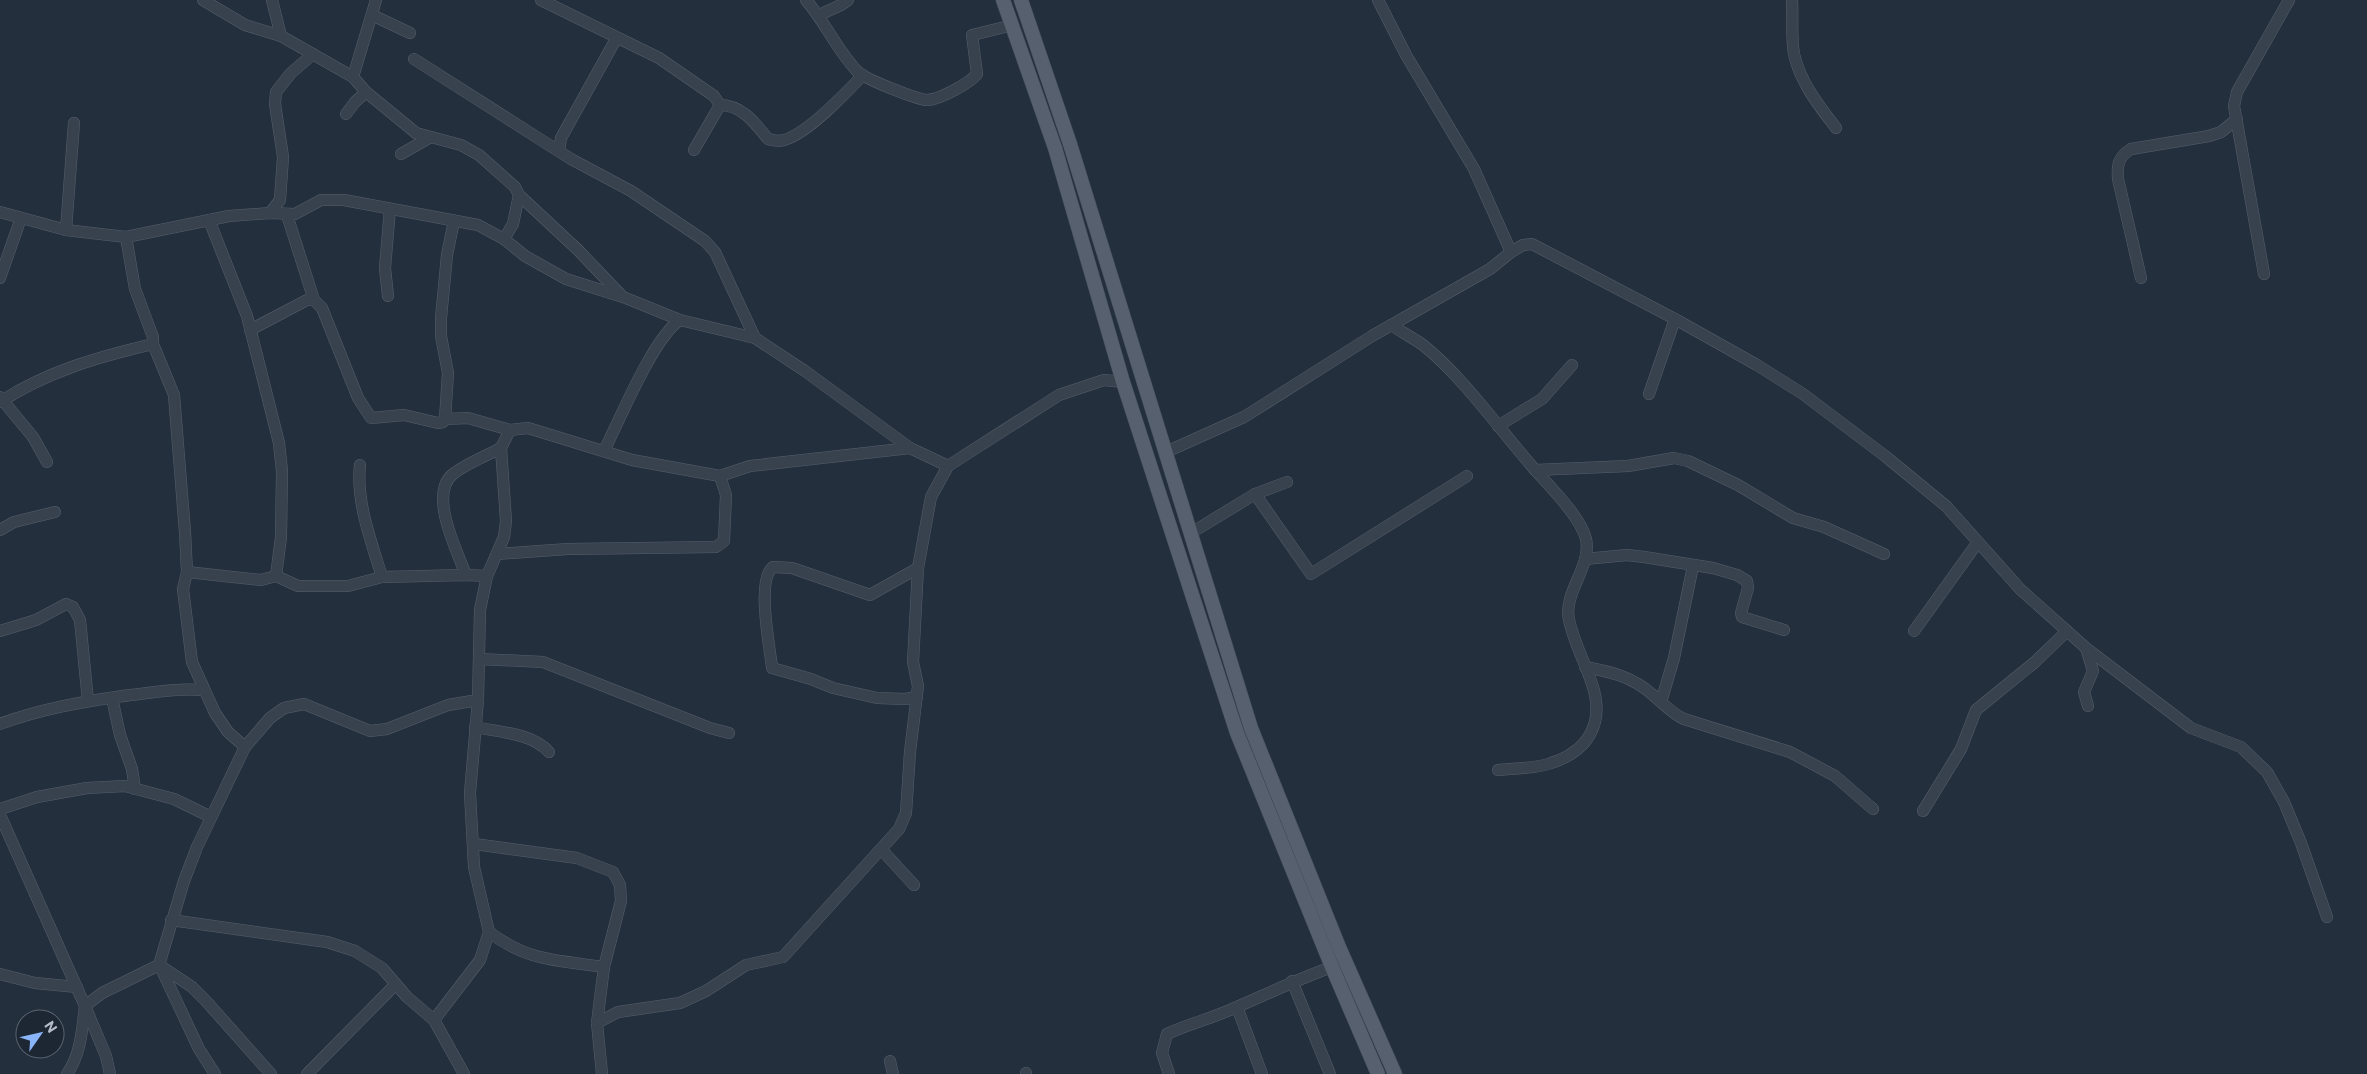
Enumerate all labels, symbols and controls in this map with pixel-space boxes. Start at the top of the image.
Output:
north arrow [15,1009,65,1059]
text: N [41,1017,61,1036]

